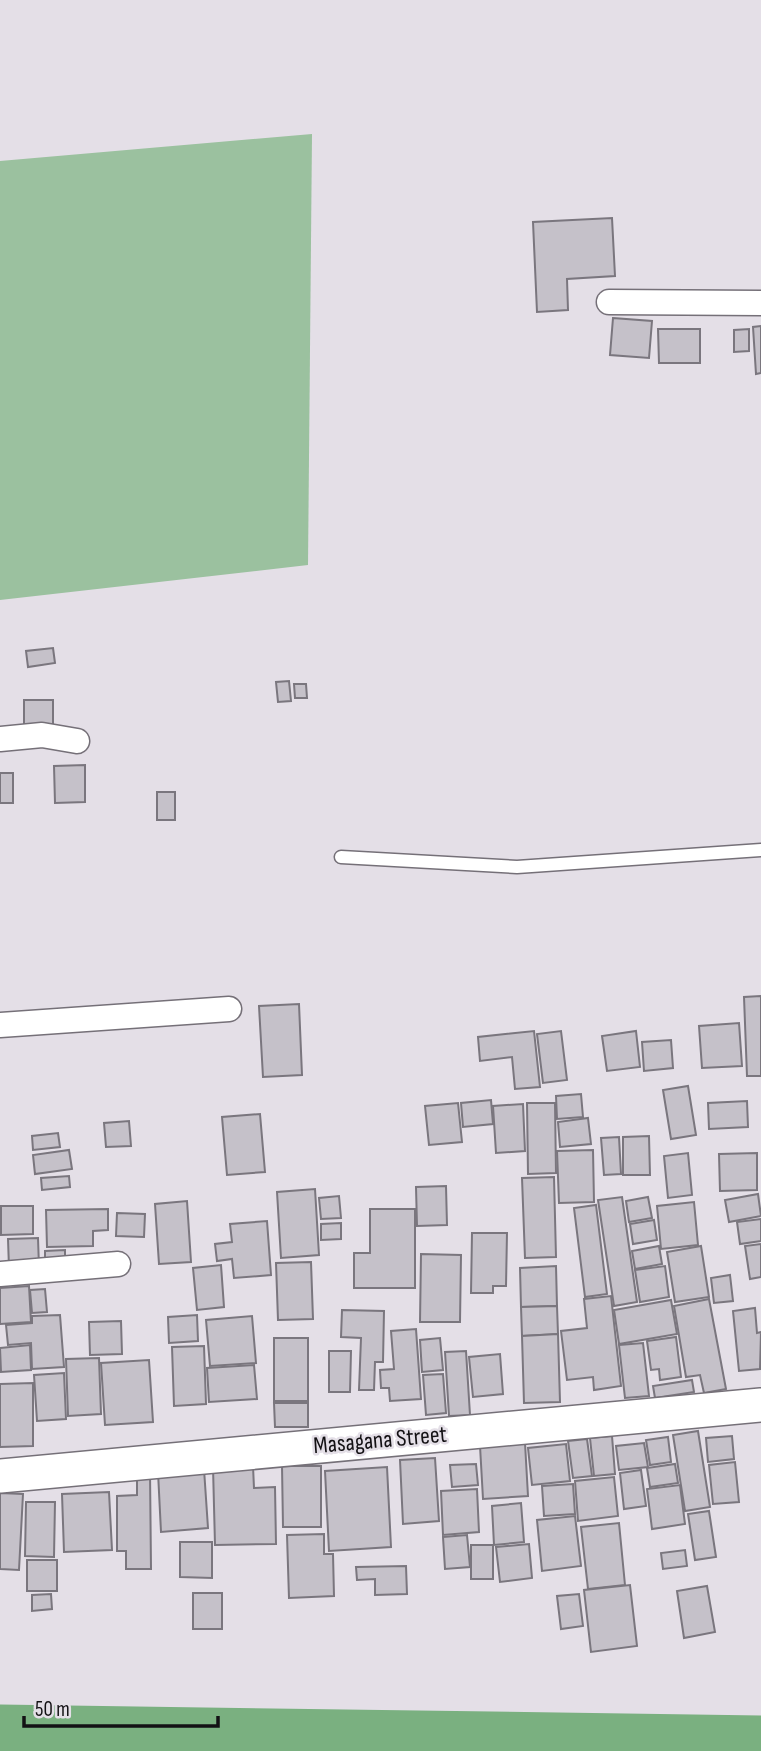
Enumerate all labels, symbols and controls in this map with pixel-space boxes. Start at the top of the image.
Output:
street label: Masagana Street [312,1420,448,1460]
scale bar [24,1684,219,1728]
text: 50 m [35,1697,70,1722]

